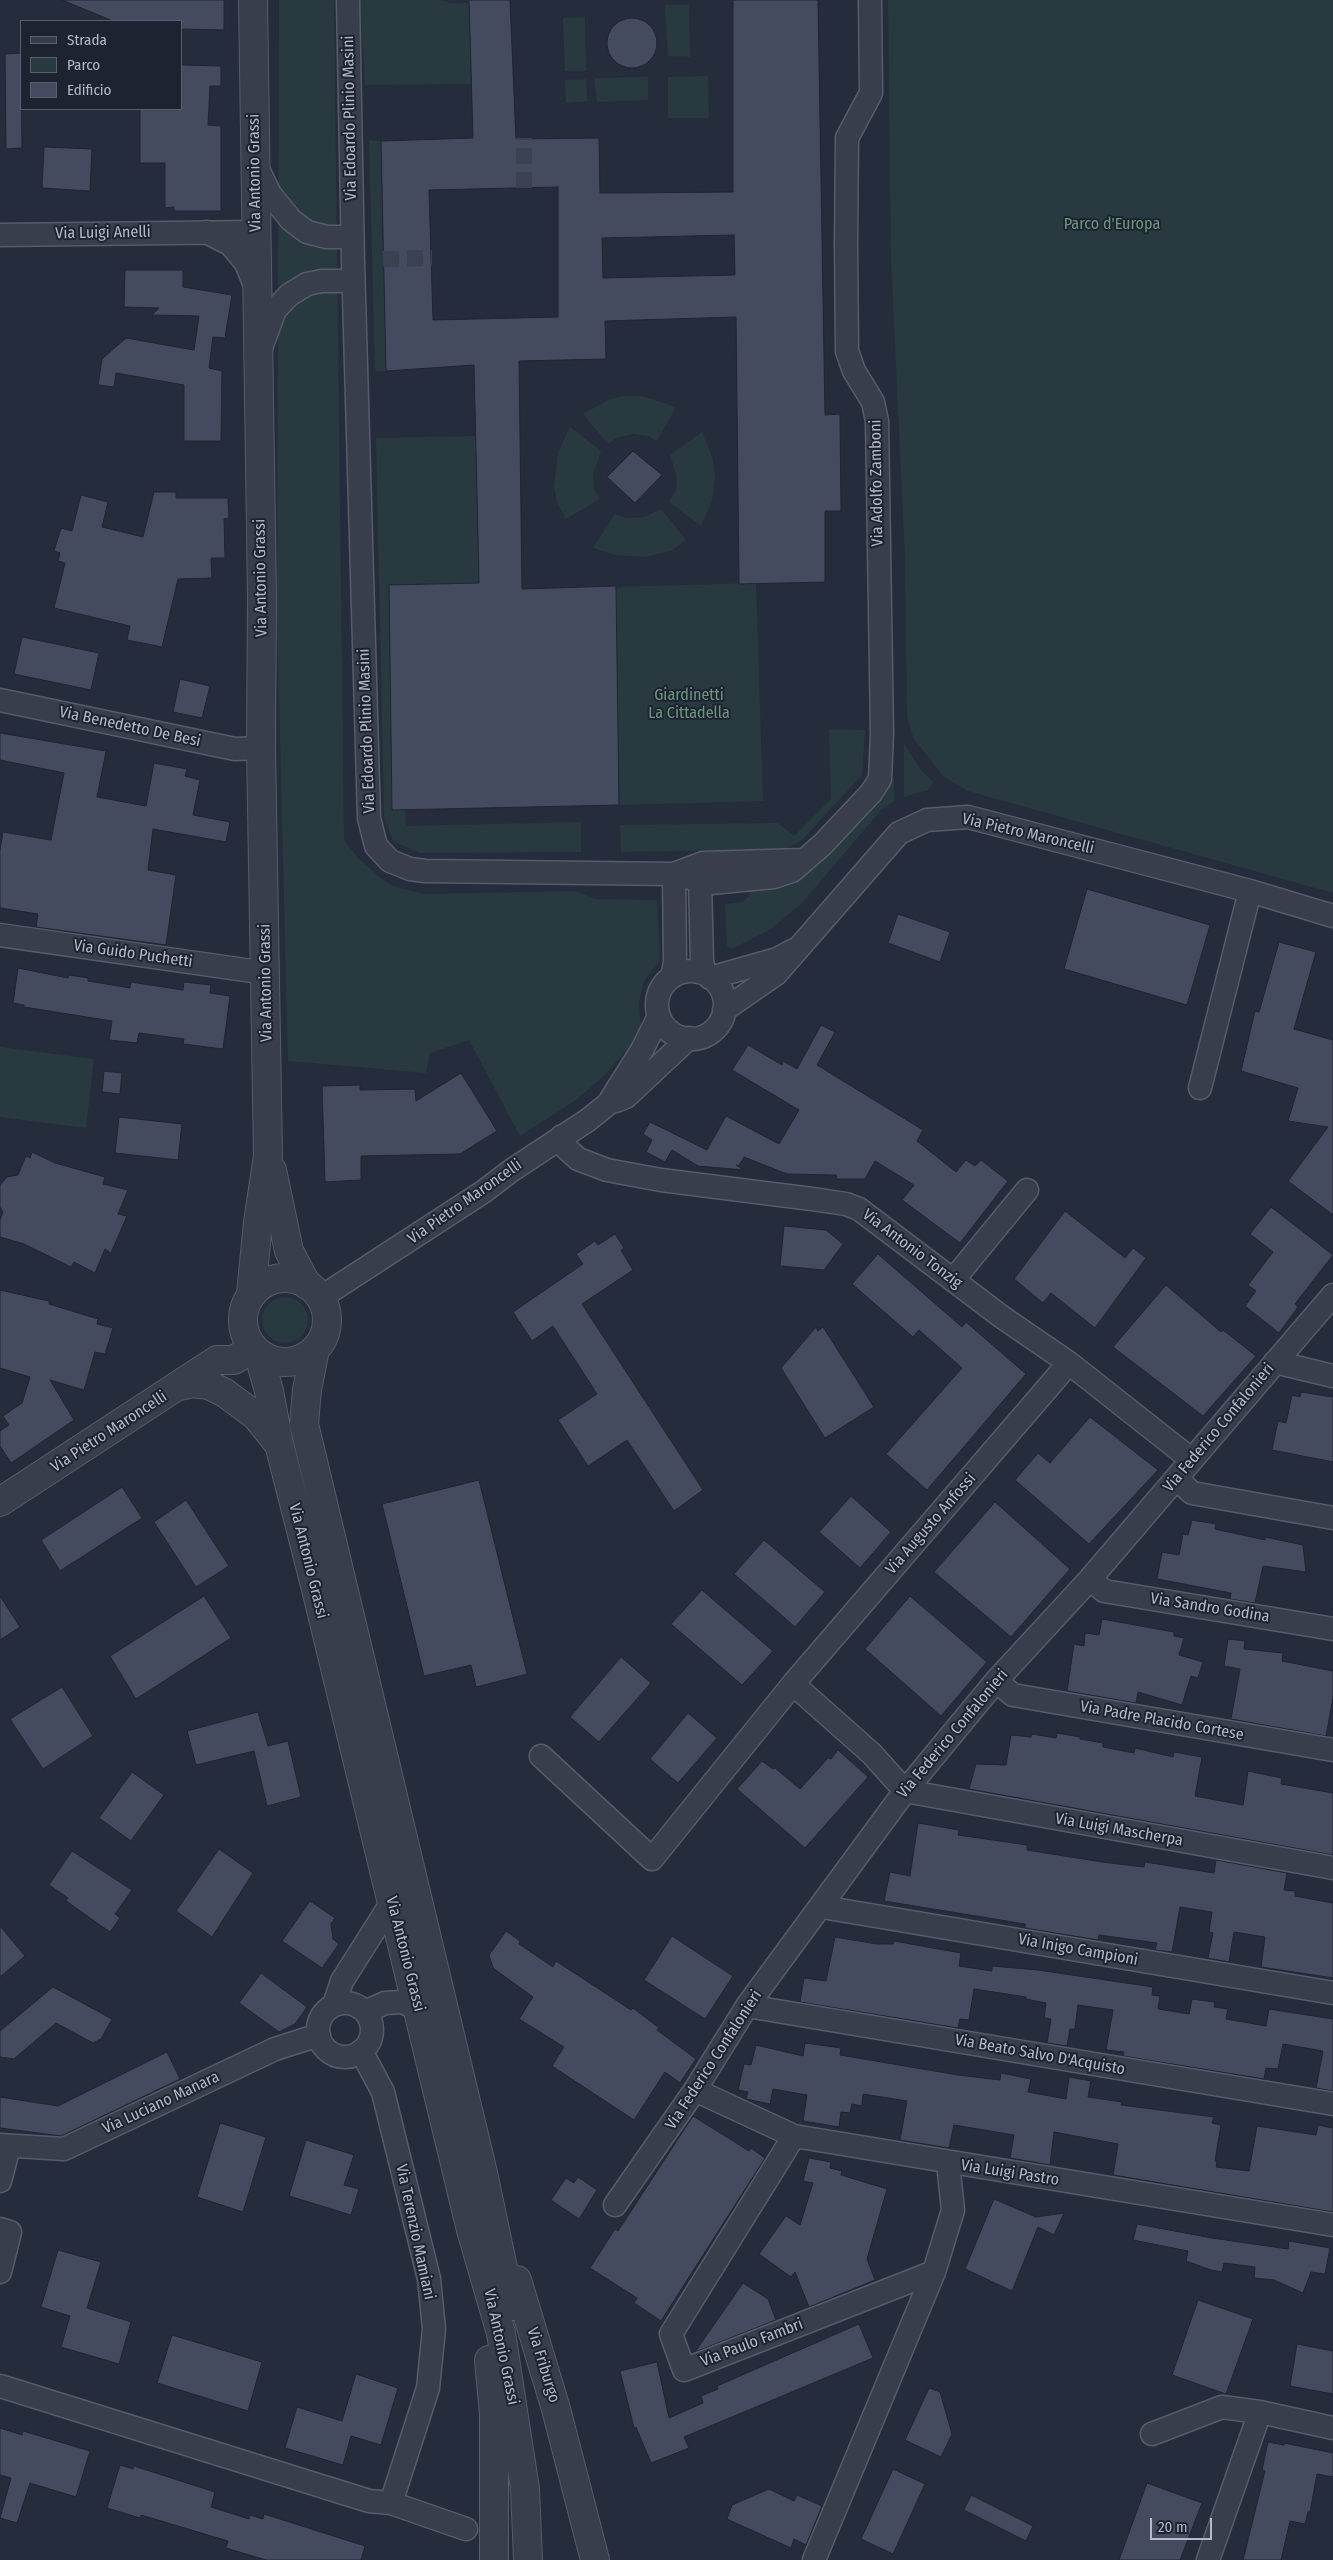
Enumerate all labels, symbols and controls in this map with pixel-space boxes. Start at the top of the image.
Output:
legend [20,20,182,110]
text: Strada [67,31,107,49]
street label: Via Edoardo Plinio Masini [339,35,361,201]
text: Parco [67,56,100,74]
text: Edificio [67,81,112,99]
street label: Via Antonio Grassi [244,114,266,232]
park label: Parco d'Europa [1064,215,1160,235]
street label: Via Luigi Anelli [55,223,151,243]
street label: Via Adolfo Zamboni [866,419,888,547]
street label: Via Antonio Grassi [250,519,272,637]
street label: Via Edoardo Plinio Masini [355,648,379,814]
park label: Giardinetti La Cittadella [648,686,730,724]
street label: Via Benedetto De Besi [58,703,202,751]
street label: Via Pietro Maroncelli [960,809,1096,859]
street label: Via Antonio Grassi [255,924,277,1042]
street label: Via Guido Puchetti [72,936,194,972]
street label: Via Pietro Maroncelli [404,1155,526,1249]
street label: Via Antonio Tonzig [858,1205,966,1293]
street label: Via Federico Confalonieri [1159,1360,1279,1496]
street label: Via Pietro Maroncelli [47,1387,171,1477]
street label: Via Augusto Anfossi [882,1469,980,1579]
street label: Via Antonio Grassi [284,1501,332,1621]
street label: Via Sandro Godina [1149,1589,1271,1627]
street label: Via Federico Confalonieri [893,1666,1013,1802]
street label: Via Padre Placido Cortese [1079,1697,1245,1745]
street label: Via Luigi Mascherpa [1054,1809,1184,1851]
street label: Via Antonio Grassi [381,1894,429,2014]
street label: Via Inigo Campioni [1017,1930,1139,1970]
street label: Via Federico Confalonieri [662,1987,766,2133]
street label: Via Beato Salvo D'Acquisto [953,2031,1127,2079]
street label: Via Luciano Manara [100,2068,222,2138]
street label: Via Luigi Pastro [960,2156,1060,2190]
street label: Via Terenzio Mamiani [391,2162,439,2302]
street label: Via Antonio Grassi [479,2287,523,2407]
street label: Via Paulo Fambri [698,2315,806,2371]
street label: Via Friburgo [522,2325,564,2405]
scale bar [1153,2508,1216,2540]
text: 20 m [1158,2518,1188,2536]

